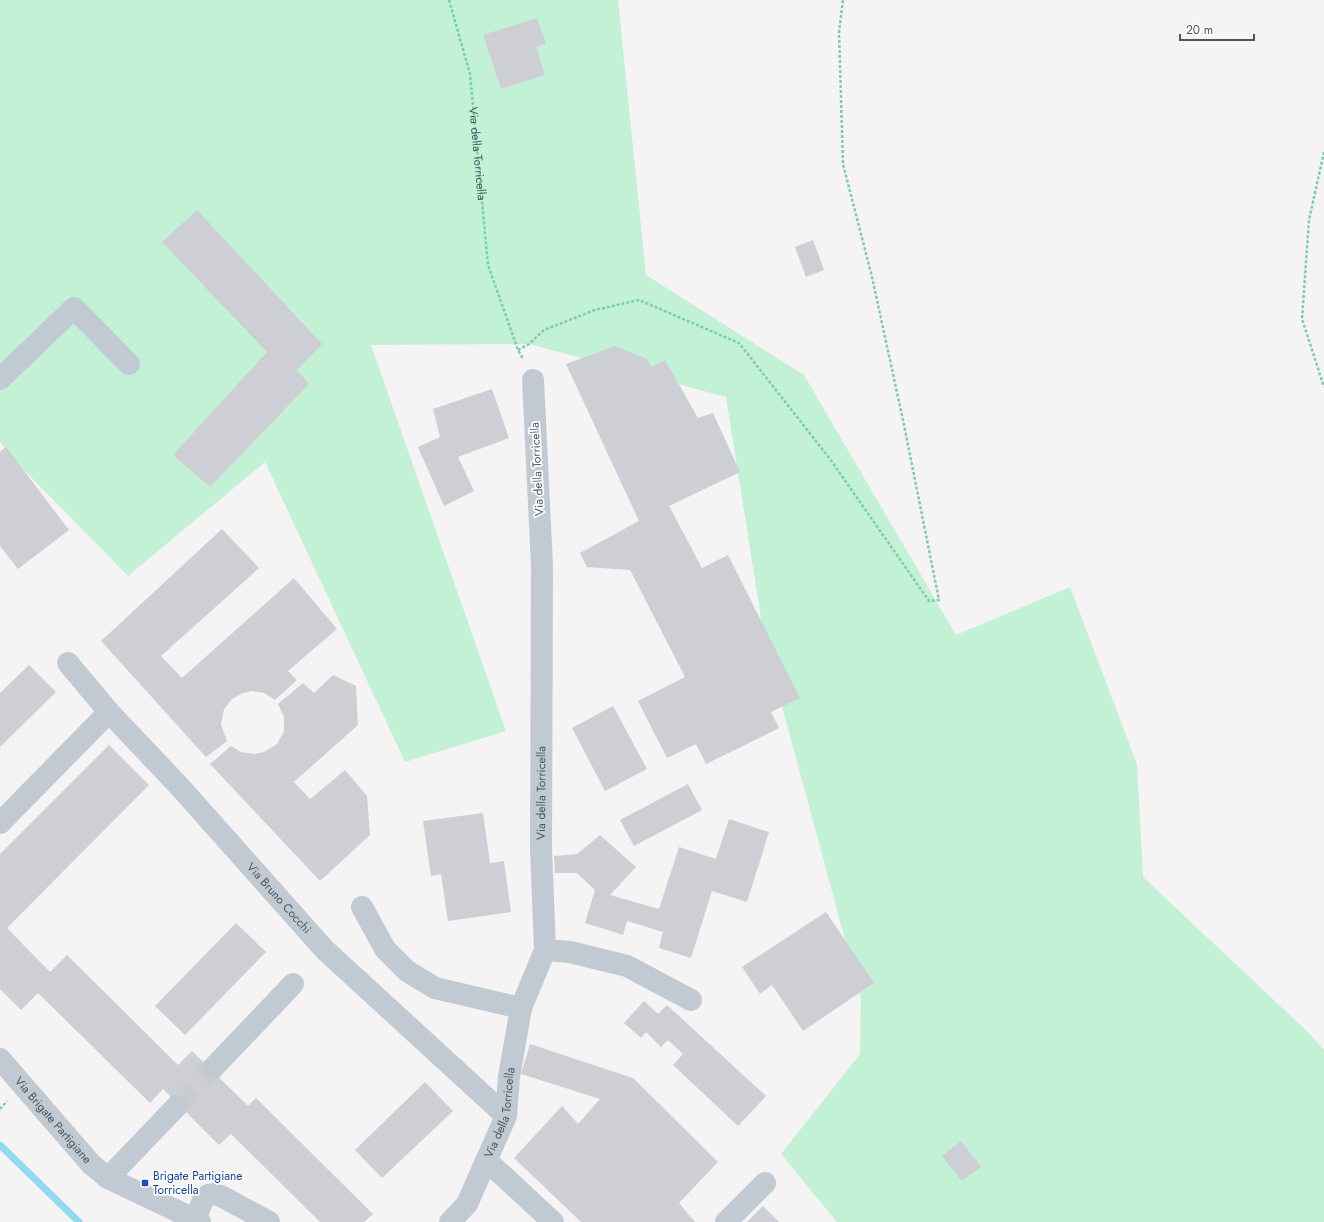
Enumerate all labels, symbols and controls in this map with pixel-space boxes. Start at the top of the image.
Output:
scale bar [1180,16,1254,42]
text: 20 m [1186,21,1213,39]
street label: Via della Torricella [464,106,491,202]
street label: Via della Torricella [526,421,548,516]
street label: Via della Torricella [532,746,550,840]
street label: Via Bruno Cocchi [242,859,315,938]
street label: Via della Torricella [480,1066,520,1161]
street label: Via Brigate Partigiane [10,1073,96,1168]
place label: Brigate Partigiane Torricella [153,1167,243,1199]
marker: Brigate Partigiane Torricella [140,1178,150,1188]

